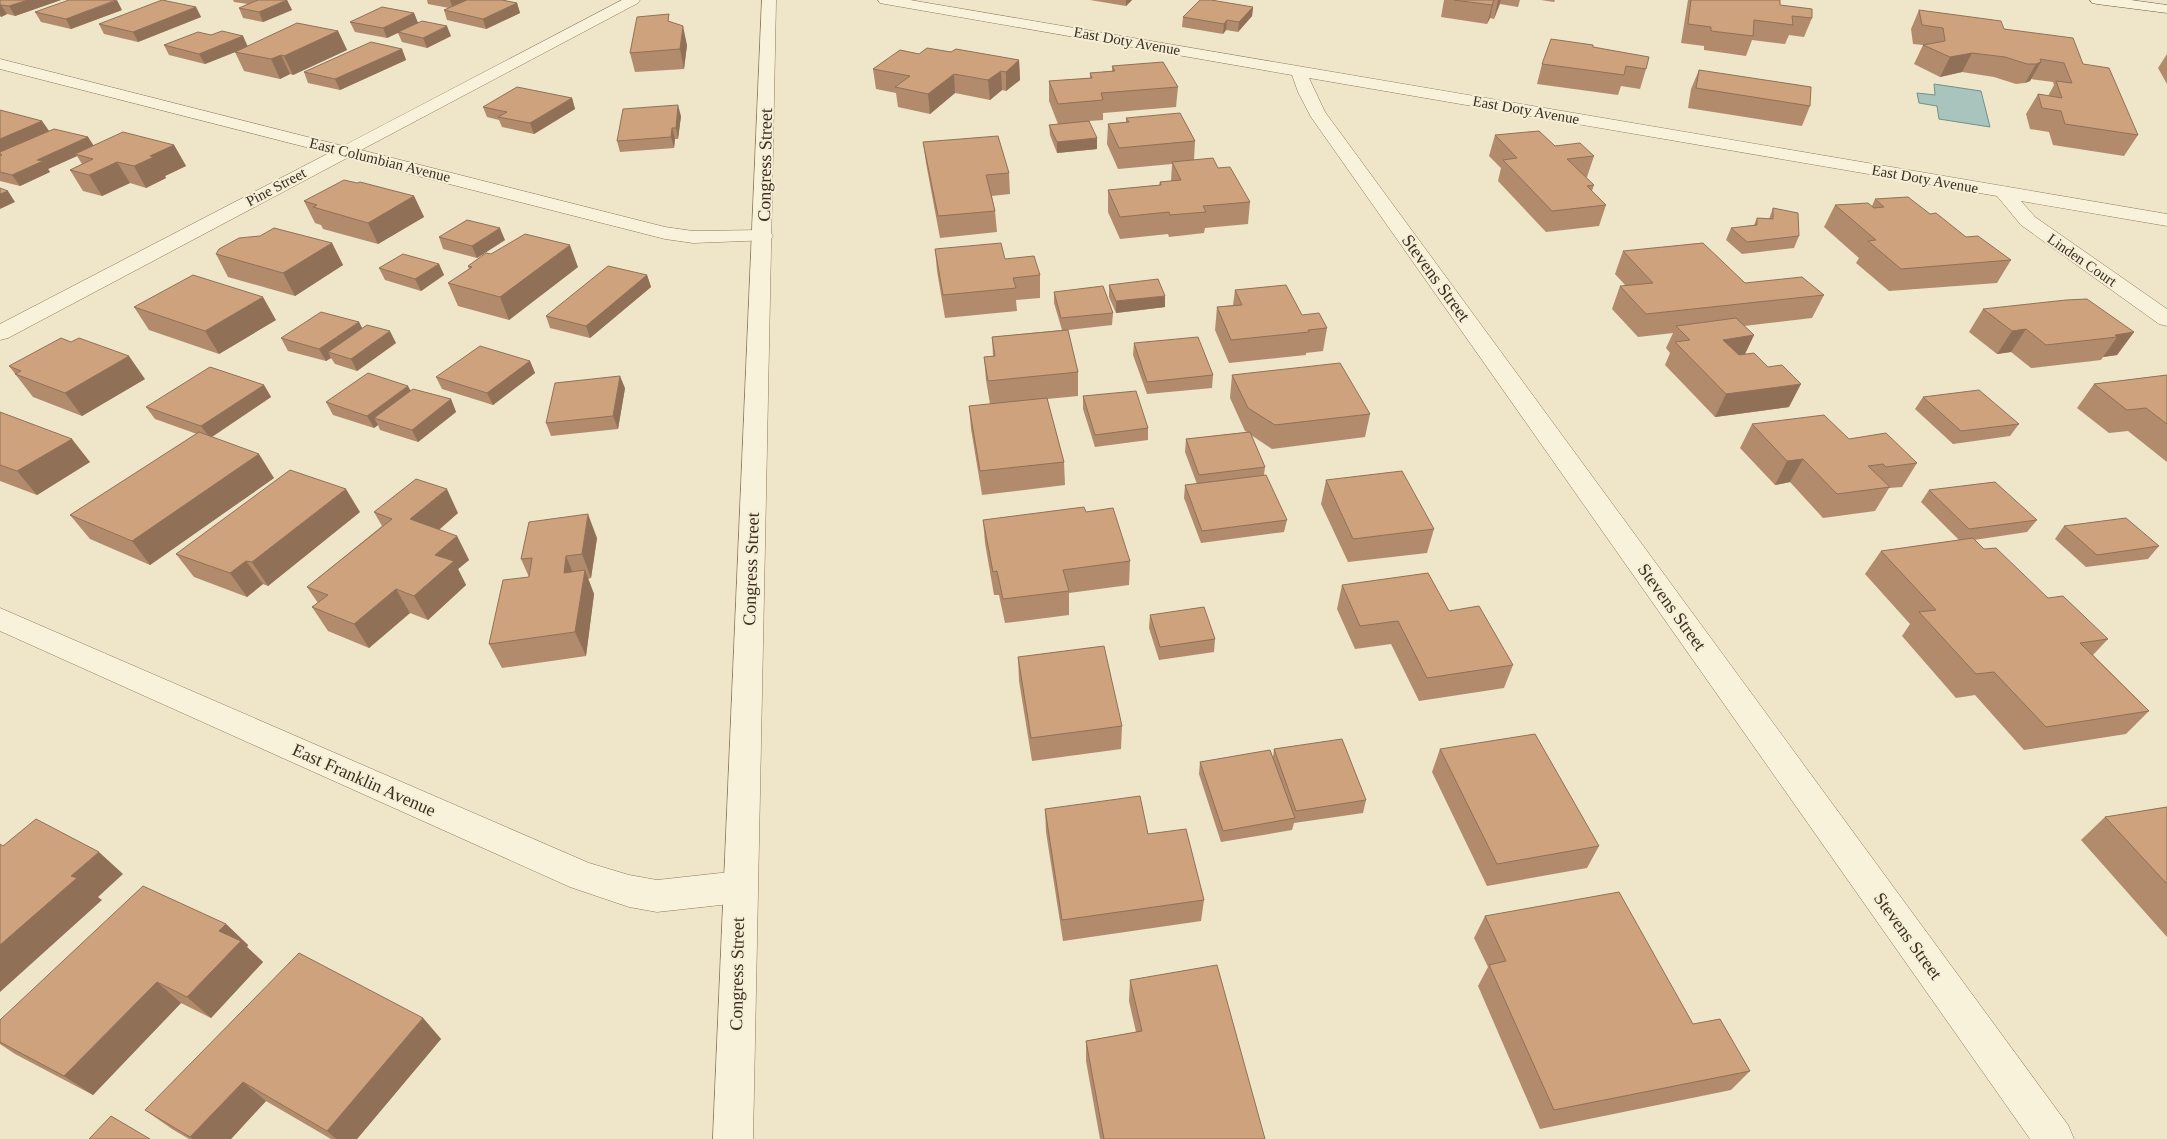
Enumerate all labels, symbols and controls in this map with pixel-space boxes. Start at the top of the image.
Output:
street label: East Doty Avenue [1072,24,1182,58]
street label: East Doty Avenue [1471,93,1581,127]
street label: Congress Street [754,108,776,222]
street label: East Columbian Avenue [308,135,452,185]
street label: East Doty Avenue [1870,162,1980,196]
street label: Pine Street [243,164,309,209]
street label: Linden Court [2044,230,2120,290]
street label: Stevens Street [1398,231,1474,325]
street label: Congress Street [739,512,763,626]
street label: Stevens Street [1634,560,1710,654]
street label: East Franklin Avenue [289,739,439,821]
street label: Stevens Street [1870,889,1946,983]
street label: Congress Street [726,917,748,1031]

